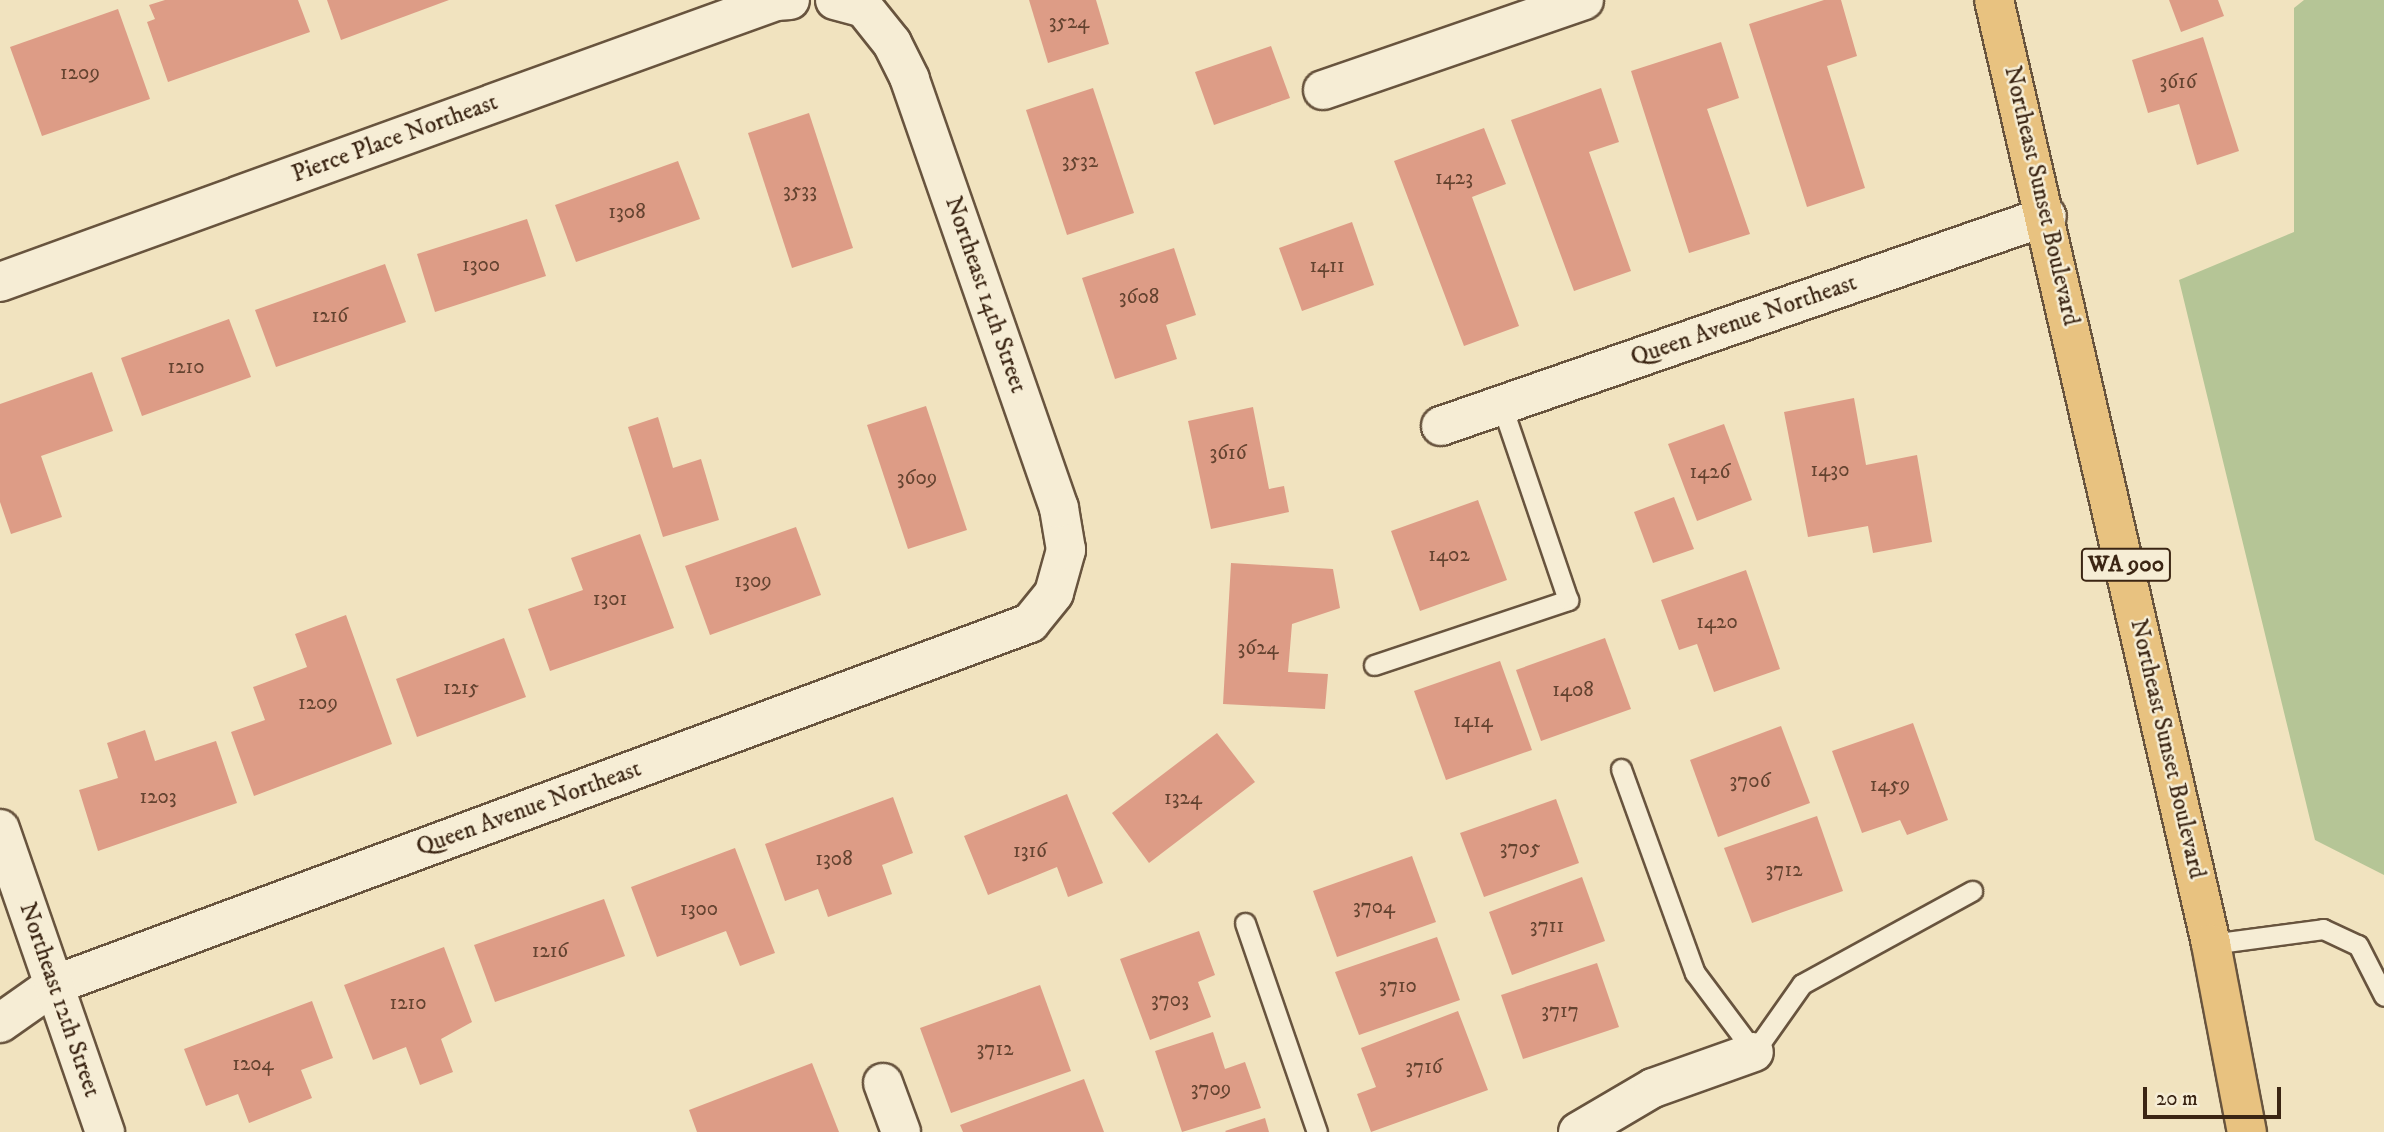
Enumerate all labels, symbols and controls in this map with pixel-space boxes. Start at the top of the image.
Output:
house number: 3524 [1049,9,1089,35]
house number: 1209 [60,60,100,86]
street label: Northeast Sunset Boulevard [1997,63,2085,329]
house number: 3616 [2159,69,2197,95]
street label: Pierce Place Northeast [288,88,502,190]
house number: 3532 [1062,148,1098,174]
house number: 1423 [1435,165,1473,191]
house number: 3533 [783,178,817,204]
street label: Northeast 14th Street [938,193,1032,397]
house number: 1308 [608,199,646,225]
house number: 1300 [462,252,500,278]
house number: 1411 [1309,253,1345,279]
street label: Queen Avenue Northeast [1627,269,1861,373]
house number: 3608 [1119,284,1159,310]
house number: 1216 [312,303,348,329]
house number: 1210 [168,354,204,380]
house number: 3616 [1209,440,1247,466]
house number: 1430 [1811,457,1849,483]
house number: 1426 [1689,459,1731,485]
house number: 3609 [897,465,937,491]
house number: 1402 [1428,542,1470,568]
road number: WA 900 [2080,545,2172,584]
house number: 1309 [734,568,772,594]
house number: 1301 [593,586,627,612]
house number: 1420 [1696,609,1738,635]
street label: Northeast Sunset Boulevard [2123,616,2211,882]
house number: 3624 [1237,635,1279,661]
house number: 1215 [443,675,479,701]
house number: 1408 [1552,677,1594,703]
house number: 1209 [298,690,338,716]
house number: 1414 [1453,708,1493,734]
street label: Queen Avenue Northeast [413,755,645,863]
house number: 3706 [1729,768,1771,794]
house number: 1459 [1870,772,1910,798]
house number: 1203 [139,784,177,810]
house number: 1324 [1164,785,1202,811]
house number: 3705 [1500,835,1540,861]
house number: 1316 [1013,838,1047,864]
house number: 1308 [815,846,853,872]
house number: 3712 [1766,857,1802,883]
house number: 3704 [1353,894,1395,920]
house number: 1300 [680,896,718,922]
street label: Northeast 12th Street [12,899,106,1101]
house number: 3711 [1530,913,1564,939]
house number: 1216 [532,938,568,964]
house number: 3710 [1379,973,1417,999]
house number: 3703 [1151,987,1189,1013]
house number: 1210 [390,990,426,1016]
house number: 3717 [1541,998,1579,1024]
house number: 3712 [977,1036,1013,1062]
house number: 1204 [232,1051,274,1077]
house number: 3716 [1405,1054,1443,1080]
scale bar [2146,1072,2284,1116]
house number: 3709 [1191,1076,1231,1102]
text: 20 m [2156,1086,2198,1112]

